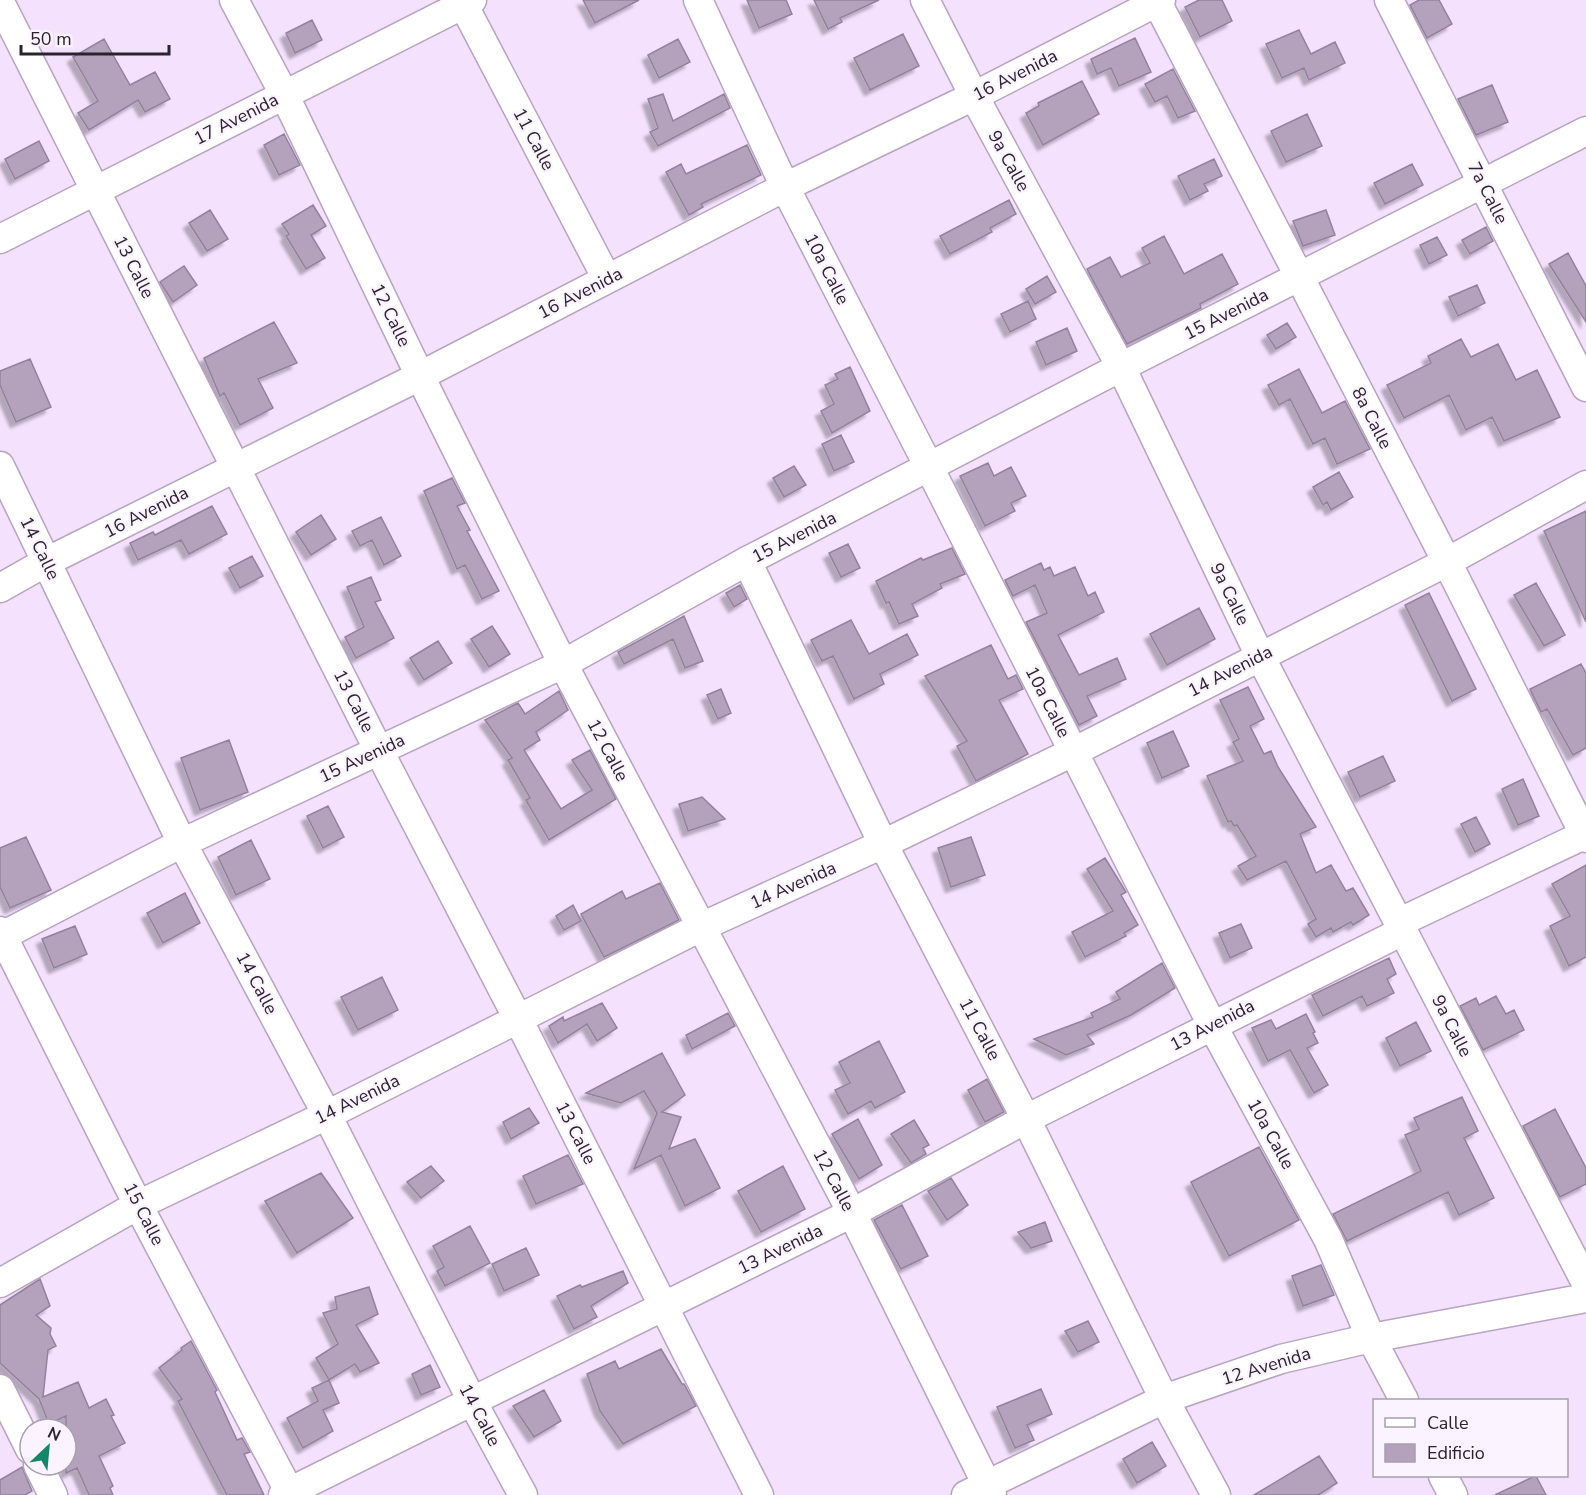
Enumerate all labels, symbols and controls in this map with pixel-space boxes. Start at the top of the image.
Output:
scale bar [21,18,170,56]
text: 50 m [30,27,72,51]
street label: 16 Avenida [969,43,1061,107]
street label: 17 Avenida [190,87,282,151]
street label: 11 Calle [508,103,560,175]
street label: 9a Calle [982,126,1036,196]
street label: 7a Calle [1462,158,1514,228]
street label: 10a Calle [799,229,855,309]
street label: 13 Calle [108,231,160,303]
street label: 16 Avenida [534,261,626,325]
street label: 12 Calle [365,279,417,351]
street label: 15 Avenida [1180,282,1272,346]
street label: 8a Calle [1346,383,1398,453]
street label: 16 Avenida [100,480,192,544]
street label: 15 Avenida [748,505,840,569]
street label: 14 Calle [14,512,66,584]
street label: 9a Calle [1205,559,1255,629]
street label: 14 Avenida [1184,639,1276,703]
street label: 10a Calle [1020,662,1076,742]
street label: 13 Calle [328,665,380,737]
street label: 12 Calle [582,714,634,786]
street label: 15 Avenida [315,728,409,788]
street label: 14 Avenida [746,855,840,915]
street label: 14 Calle [231,947,283,1019]
street label: 9a Calle [1426,991,1478,1061]
street label: 11 Calle [954,993,1006,1065]
street label: 13 Avenida [1166,993,1258,1057]
street label: 14 Avenida [310,1068,404,1130]
street label: 10a Calle [1242,1094,1300,1174]
street label: 13 Calle [550,1097,602,1169]
street label: 12 Calle [808,1144,860,1216]
street label: 15 Calle [118,1178,170,1250]
street label: 13 Avenida [733,1218,827,1280]
street label: 12 Avenida [1218,1341,1314,1391]
street label: 14 Calle [454,1379,506,1451]
legend [1373,1399,1568,1477]
text: Calle [1427,1411,1469,1435]
north arrow [18,1417,78,1477]
text: N [44,1422,64,1447]
text: Edificio [1427,1441,1485,1465]

